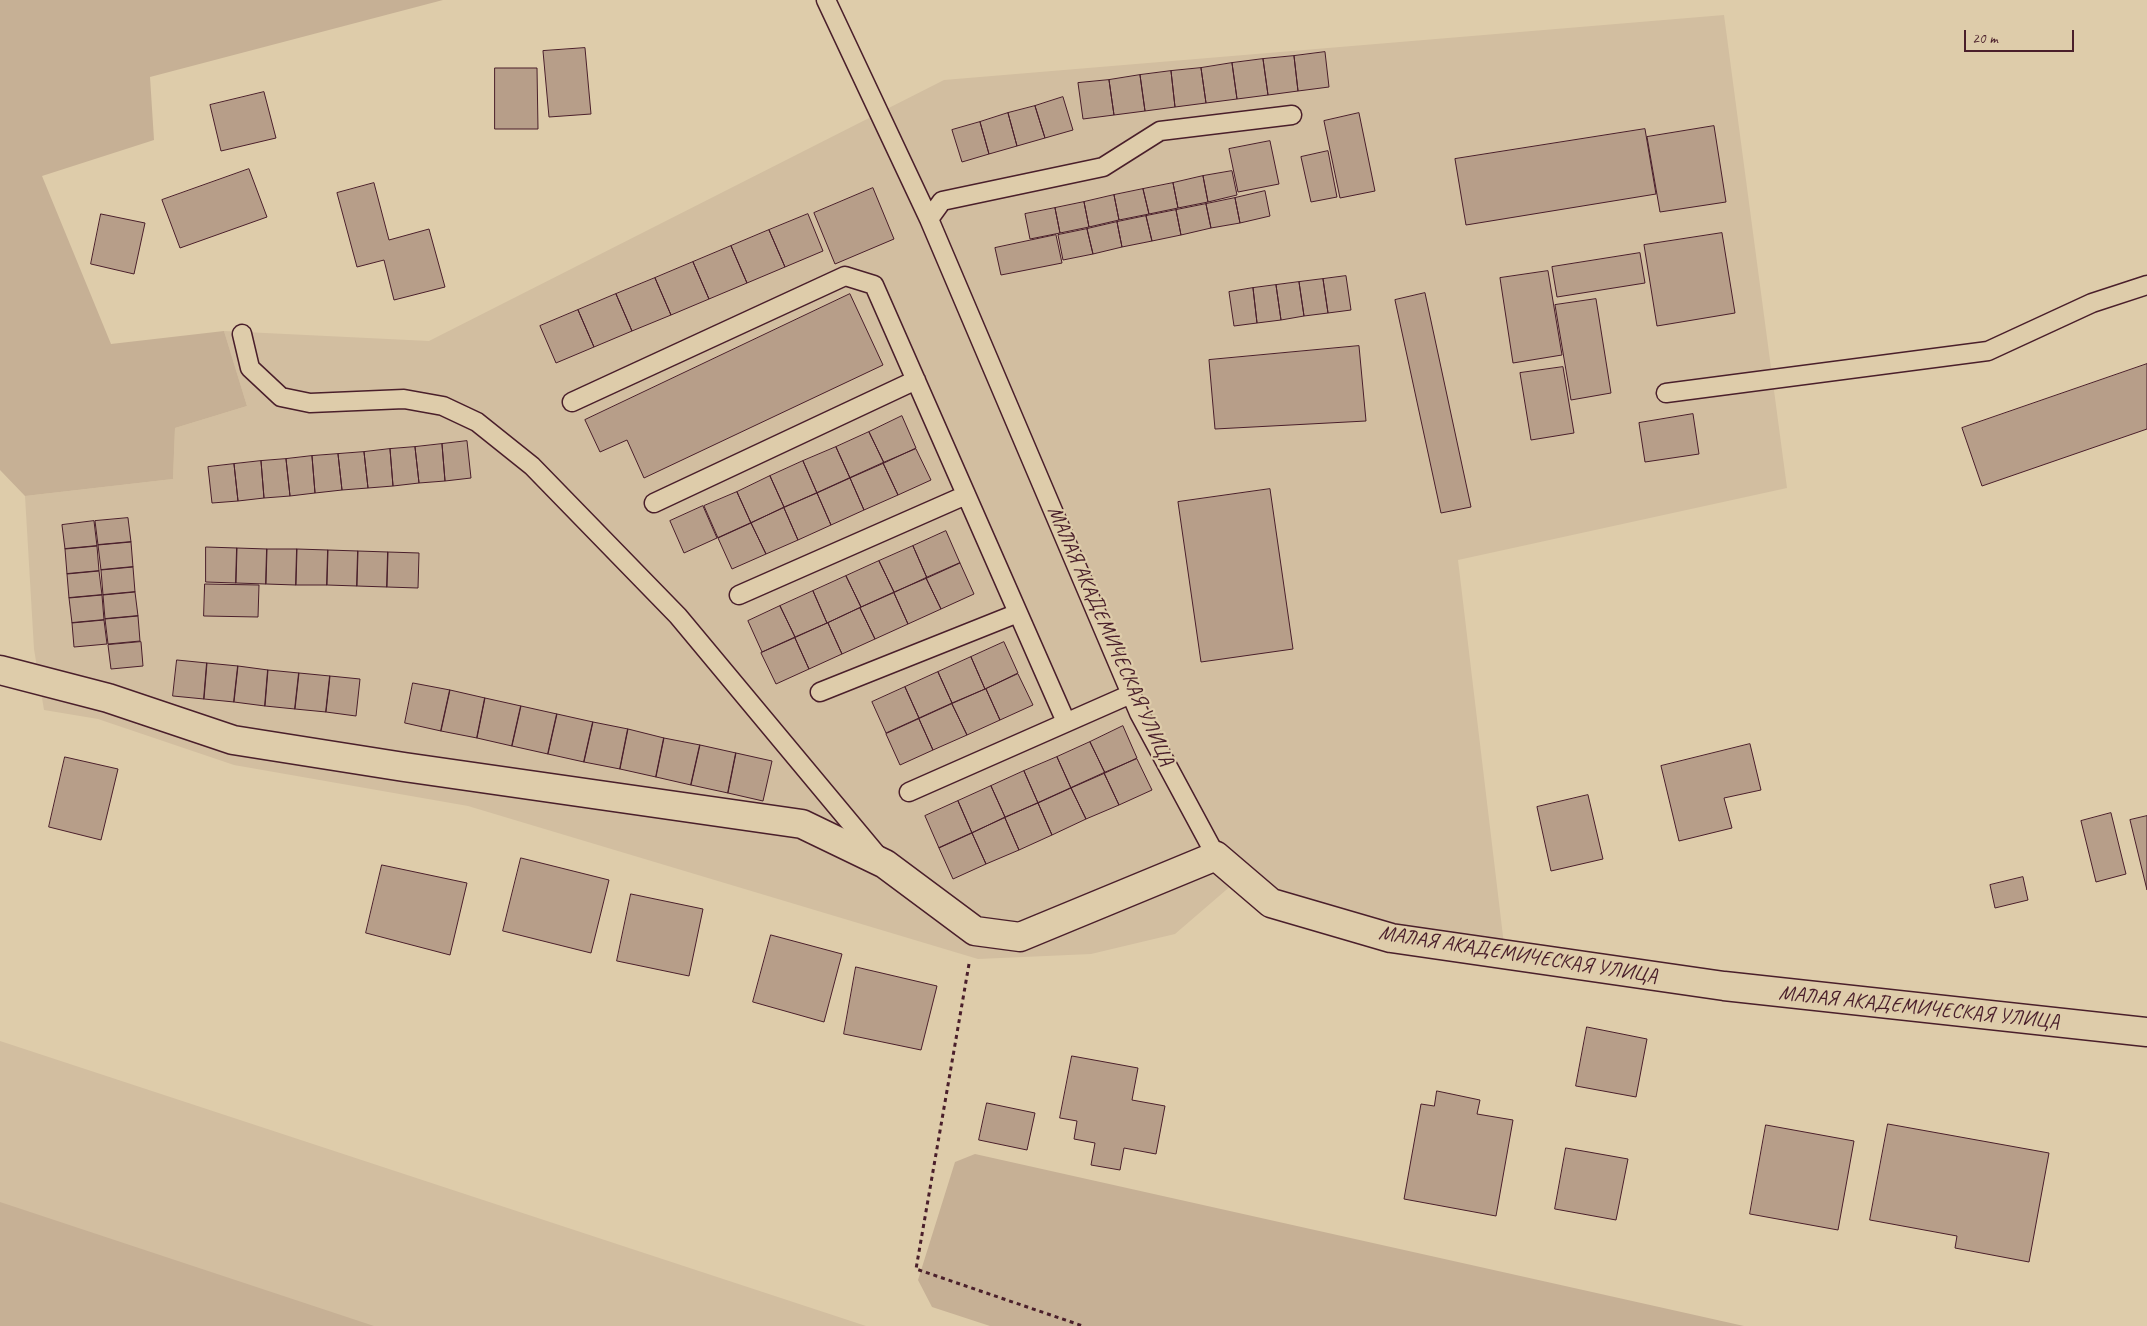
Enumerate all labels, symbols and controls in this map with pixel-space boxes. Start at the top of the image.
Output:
scale bar [1967,20,2077,52]
text: 20 m [1972,29,1998,48]
street label: МАЛАЯ АКАДЕМИЧЕСКАЯ УЛИЦА [1041,502,1179,770]
street label: МАЛАЯ АКАДЕМИЧЕСКАЯ УЛИЦА [1377,921,1659,989]
street label: МАЛАЯ АКАДЕМИЧЕСКАЯ УЛИЦА [1778,981,2060,1035]

